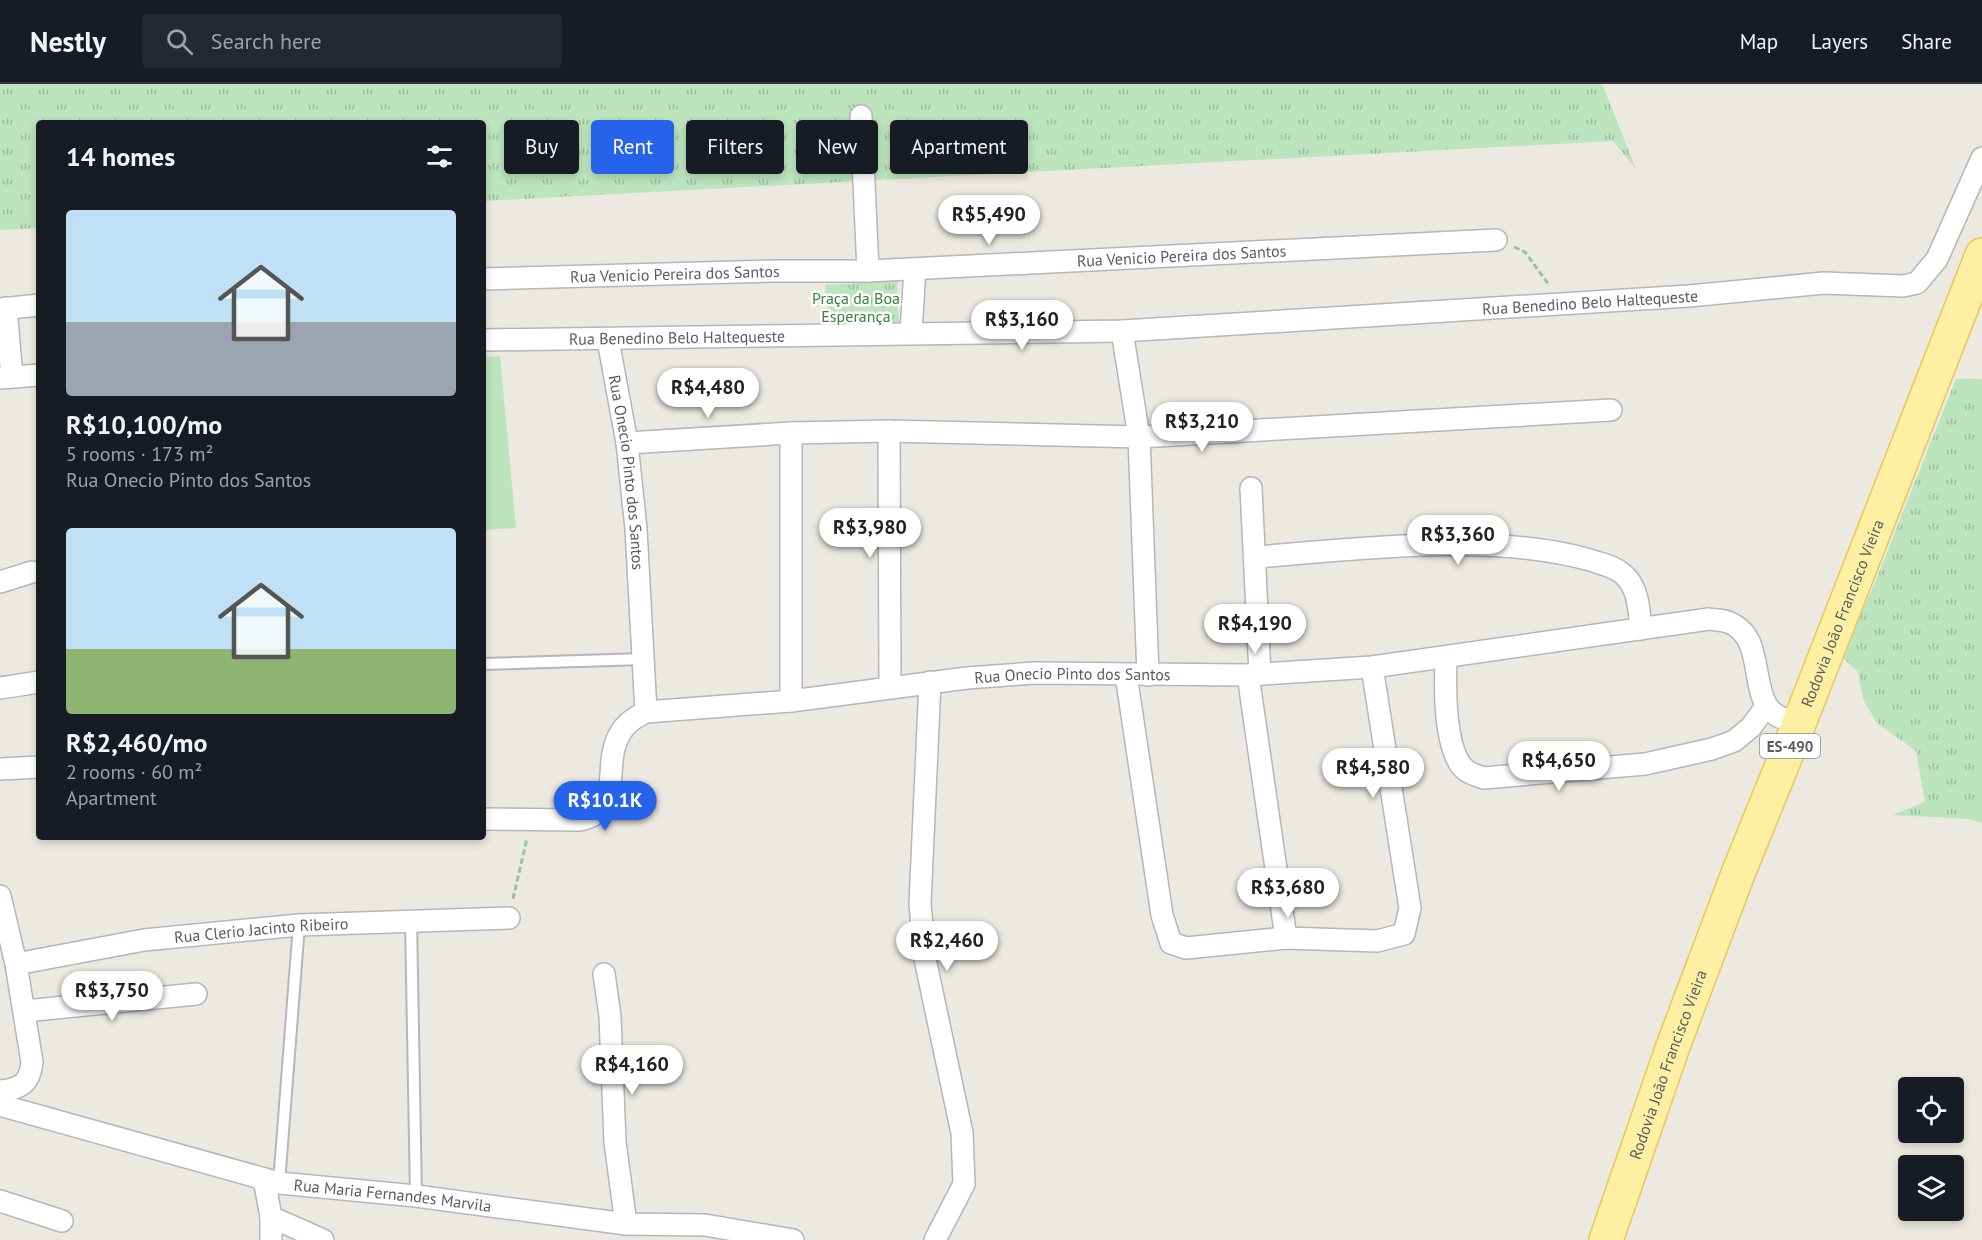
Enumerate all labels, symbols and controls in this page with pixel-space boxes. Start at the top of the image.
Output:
search box [142,14,562,68]
text: Nestly [30,23,106,60]
icon: search [163,25,196,58]
text: Search here [211,27,322,55]
text: Map [1740,28,1778,55]
text: Layers [1811,28,1868,55]
text: Share [1901,28,1952,55]
chip: Buy [504,120,579,174]
chip: Rent [591,120,674,174]
chip: Filters [686,120,784,174]
chip: New [796,120,878,174]
chip: Apartment [890,120,1028,174]
text: 14 homes [66,140,175,173]
icon: filters [423,140,456,173]
pin: R$5,490 [934,195,1044,246]
text: R$5,490 [952,201,1026,227]
street label: Rua Venicio Pereira dos Santos [1076,240,1287,271]
icon: home [207,249,315,357]
street label: Rua Venicio Pereira dos Santos [570,261,780,287]
street label: Rua Benedino Belo Haltequeste [1481,285,1699,319]
park label: Praça da Boa Esperança [812,288,900,326]
pin: R$3,160 [967,300,1077,351]
text: R$3,160 [985,306,1059,332]
street label: Rua Benedino Belo Haltequeste [569,326,785,349]
pin: R$4,480 [653,368,763,419]
street label: Rua Onecio Pinto dos Santos [605,373,648,571]
text: R$4,480 [671,374,745,400]
pin: R$3,210 [1147,402,1257,453]
text: R$10,100/mo [66,408,222,441]
text: R$3,210 [1165,408,1239,434]
text: 5 rooms · 173 m² [66,441,213,467]
text: Rua Onecio Pinto dos Santos [66,467,311,493]
pin: R$3,980 [815,508,925,559]
text: R$3,980 [833,514,907,540]
pin: R$3,360 [1403,515,1513,566]
street label: Rodovia João Francisco Vieira [1796,516,1888,710]
text: R$3,360 [1421,521,1495,547]
icon: home [207,567,315,675]
pin: R$4,190 [1200,604,1310,655]
text: R$4,190 [1218,610,1292,636]
street label: Rua Onecio Pinto dos Santos [974,663,1171,687]
text: R$2,460/mo [66,726,207,759]
road number: ES-490 [1760,734,1820,758]
pin: R$4,650 [1504,741,1614,792]
text: R$4,650 [1522,747,1596,773]
pin: R$4,580 [1318,748,1428,799]
text: R$4,580 [1336,754,1410,780]
text: 2 rooms · 60 m² [66,759,202,785]
pin: R$10.1K [550,781,660,832]
text: Apartment [66,785,157,811]
text: R$10.1K [568,787,642,813]
pin: R$3,680 [1233,868,1343,919]
text: R$3,680 [1251,874,1325,900]
street label: Rua Clerio Jacinto Ribeiro [173,913,349,947]
pin: R$2,460 [892,921,1002,972]
text: R$2,460 [910,927,984,953]
street label: Rodovia João Francisco Vieira [1625,967,1711,1162]
pin: R$3,750 [57,971,167,1022]
text: R$3,750 [75,977,149,1003]
pin: R$4,160 [577,1045,687,1096]
text: R$4,160 [595,1051,669,1077]
map controls [1898,1077,1964,1221]
button: locate [1898,1077,1964,1143]
button: layers [1898,1155,1964,1221]
street label: Rua Maria Fernandes Marvila [293,1174,493,1216]

